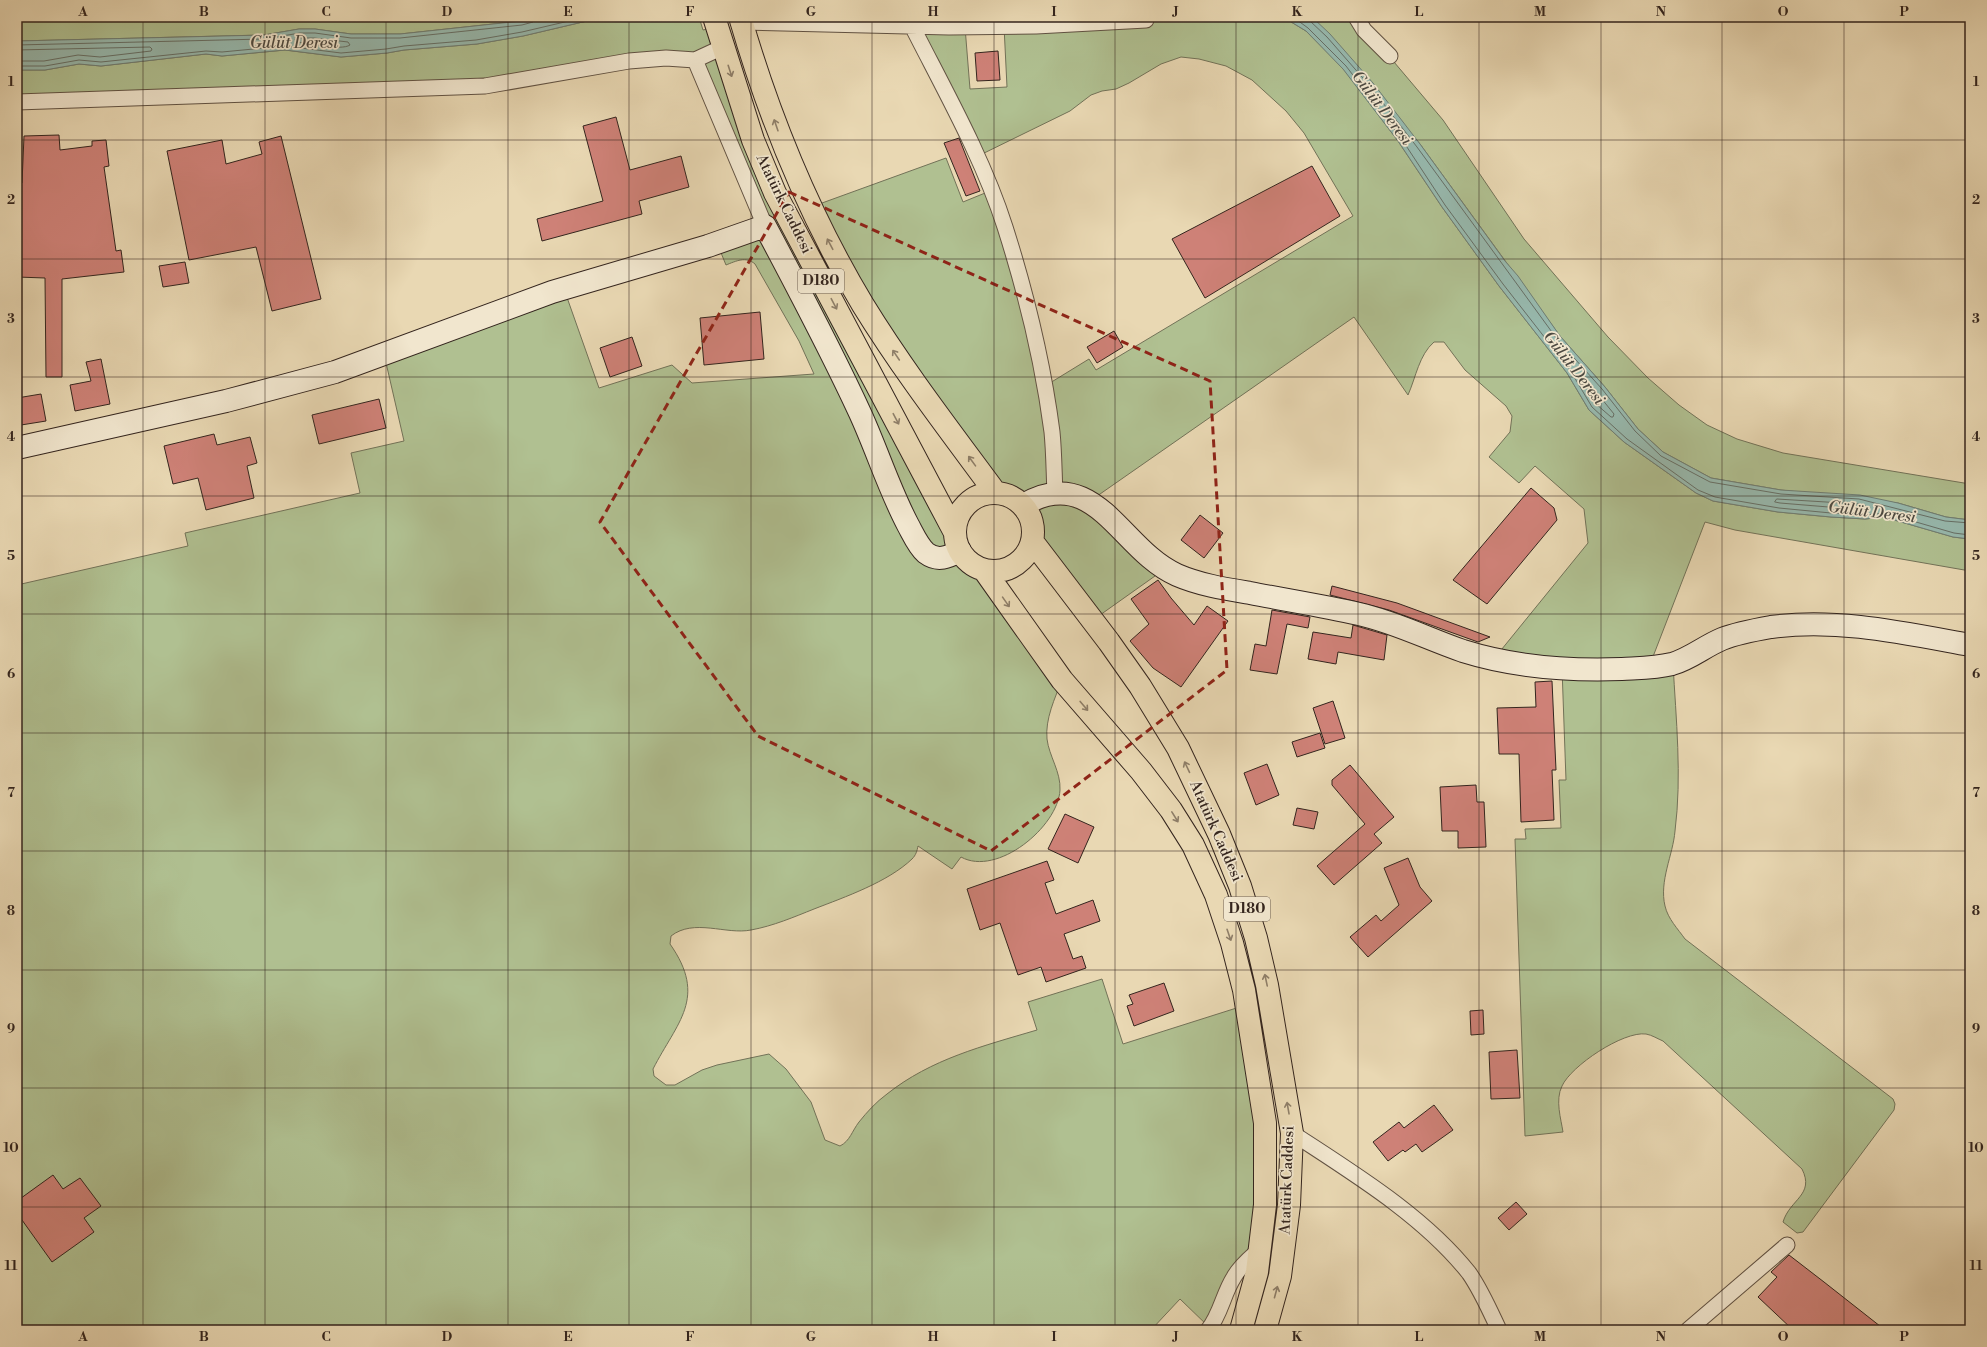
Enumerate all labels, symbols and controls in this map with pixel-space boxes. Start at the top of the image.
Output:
text: A [77,4,88,20]
text: B [199,4,209,20]
text: C [321,4,331,20]
text: D [442,4,452,20]
text: E [563,4,573,20]
text: F [685,4,695,20]
text: G [806,4,817,20]
text: H [928,4,939,20]
text: I [1051,4,1057,20]
text: J [1171,4,1179,20]
text: K [1292,4,1303,20]
text: L [1415,4,1424,20]
text: M [1534,4,1546,20]
text: N [1656,4,1667,20]
text: O [1778,4,1789,20]
text: P [1899,4,1909,20]
water label: Gülüt Deresi [250,33,338,53]
one-way arrow [727,64,735,76]
water label: Gülüt Deresi [1347,67,1417,149]
text: 1 [8,74,15,90]
text: 1 [1973,74,1980,90]
one-way arrow [772,119,779,132]
street label: Atatürk Caddesi [751,150,816,257]
text: 2 [7,192,15,208]
text: 2 [1972,192,1980,208]
one-way arrow [825,238,833,250]
road number: D180 [798,269,844,293]
one-way arrow [830,298,838,310]
text: 3 [7,311,15,327]
text: 3 [1972,311,1980,327]
water label: Gülüt Deresi [1539,327,1609,409]
one-way arrow [892,350,900,361]
one-way arrow [892,412,900,424]
text: 4 [7,429,16,445]
text: 4 [1972,429,1981,445]
one-way arrow [968,455,976,466]
water label: Gülüt Deresi [1827,497,1917,527]
text: 5 [7,548,15,564]
text: 5 [1972,548,1980,564]
one-way arrow [1002,596,1010,607]
text: 6 [7,666,15,682]
text: 6 [1972,666,1980,682]
one-way arrow [1080,701,1088,712]
one-way arrow [1183,761,1190,773]
street label: Atatürk Caddesi [1185,777,1247,884]
text: 7 [7,785,15,801]
text: 7 [1972,785,1980,801]
one-way arrow [1172,811,1180,823]
road number: D180 [1224,897,1270,921]
text: 8 [7,903,15,919]
text: 8 [1972,903,1980,919]
one-way arrow [1226,928,1233,941]
one-way arrow [1261,974,1269,987]
text: 9 [7,1021,15,1037]
text: 9 [1972,1021,1980,1037]
one-way arrow [1284,1102,1292,1115]
street label: Atatürk Caddesi [1276,1125,1298,1236]
text: 10 [3,1140,19,1156]
text: 10 [1968,1140,1984,1156]
text: 11 [5,1258,18,1274]
text: 11 [1970,1258,1983,1274]
one-way arrow [1273,1286,1280,1299]
text: A [77,1329,88,1345]
text: B [199,1329,209,1345]
text: C [321,1329,331,1345]
text: D [442,1329,452,1345]
text: E [563,1329,573,1345]
text: F [685,1329,695,1345]
text: G [806,1329,817,1345]
text: H [928,1329,939,1345]
text: I [1051,1329,1057,1345]
text: J [1171,1329,1179,1345]
text: K [1292,1329,1303,1345]
text: L [1415,1329,1424,1345]
text: M [1534,1329,1546,1345]
text: N [1656,1329,1667,1345]
text: O [1778,1329,1789,1345]
text: P [1899,1329,1909,1345]

